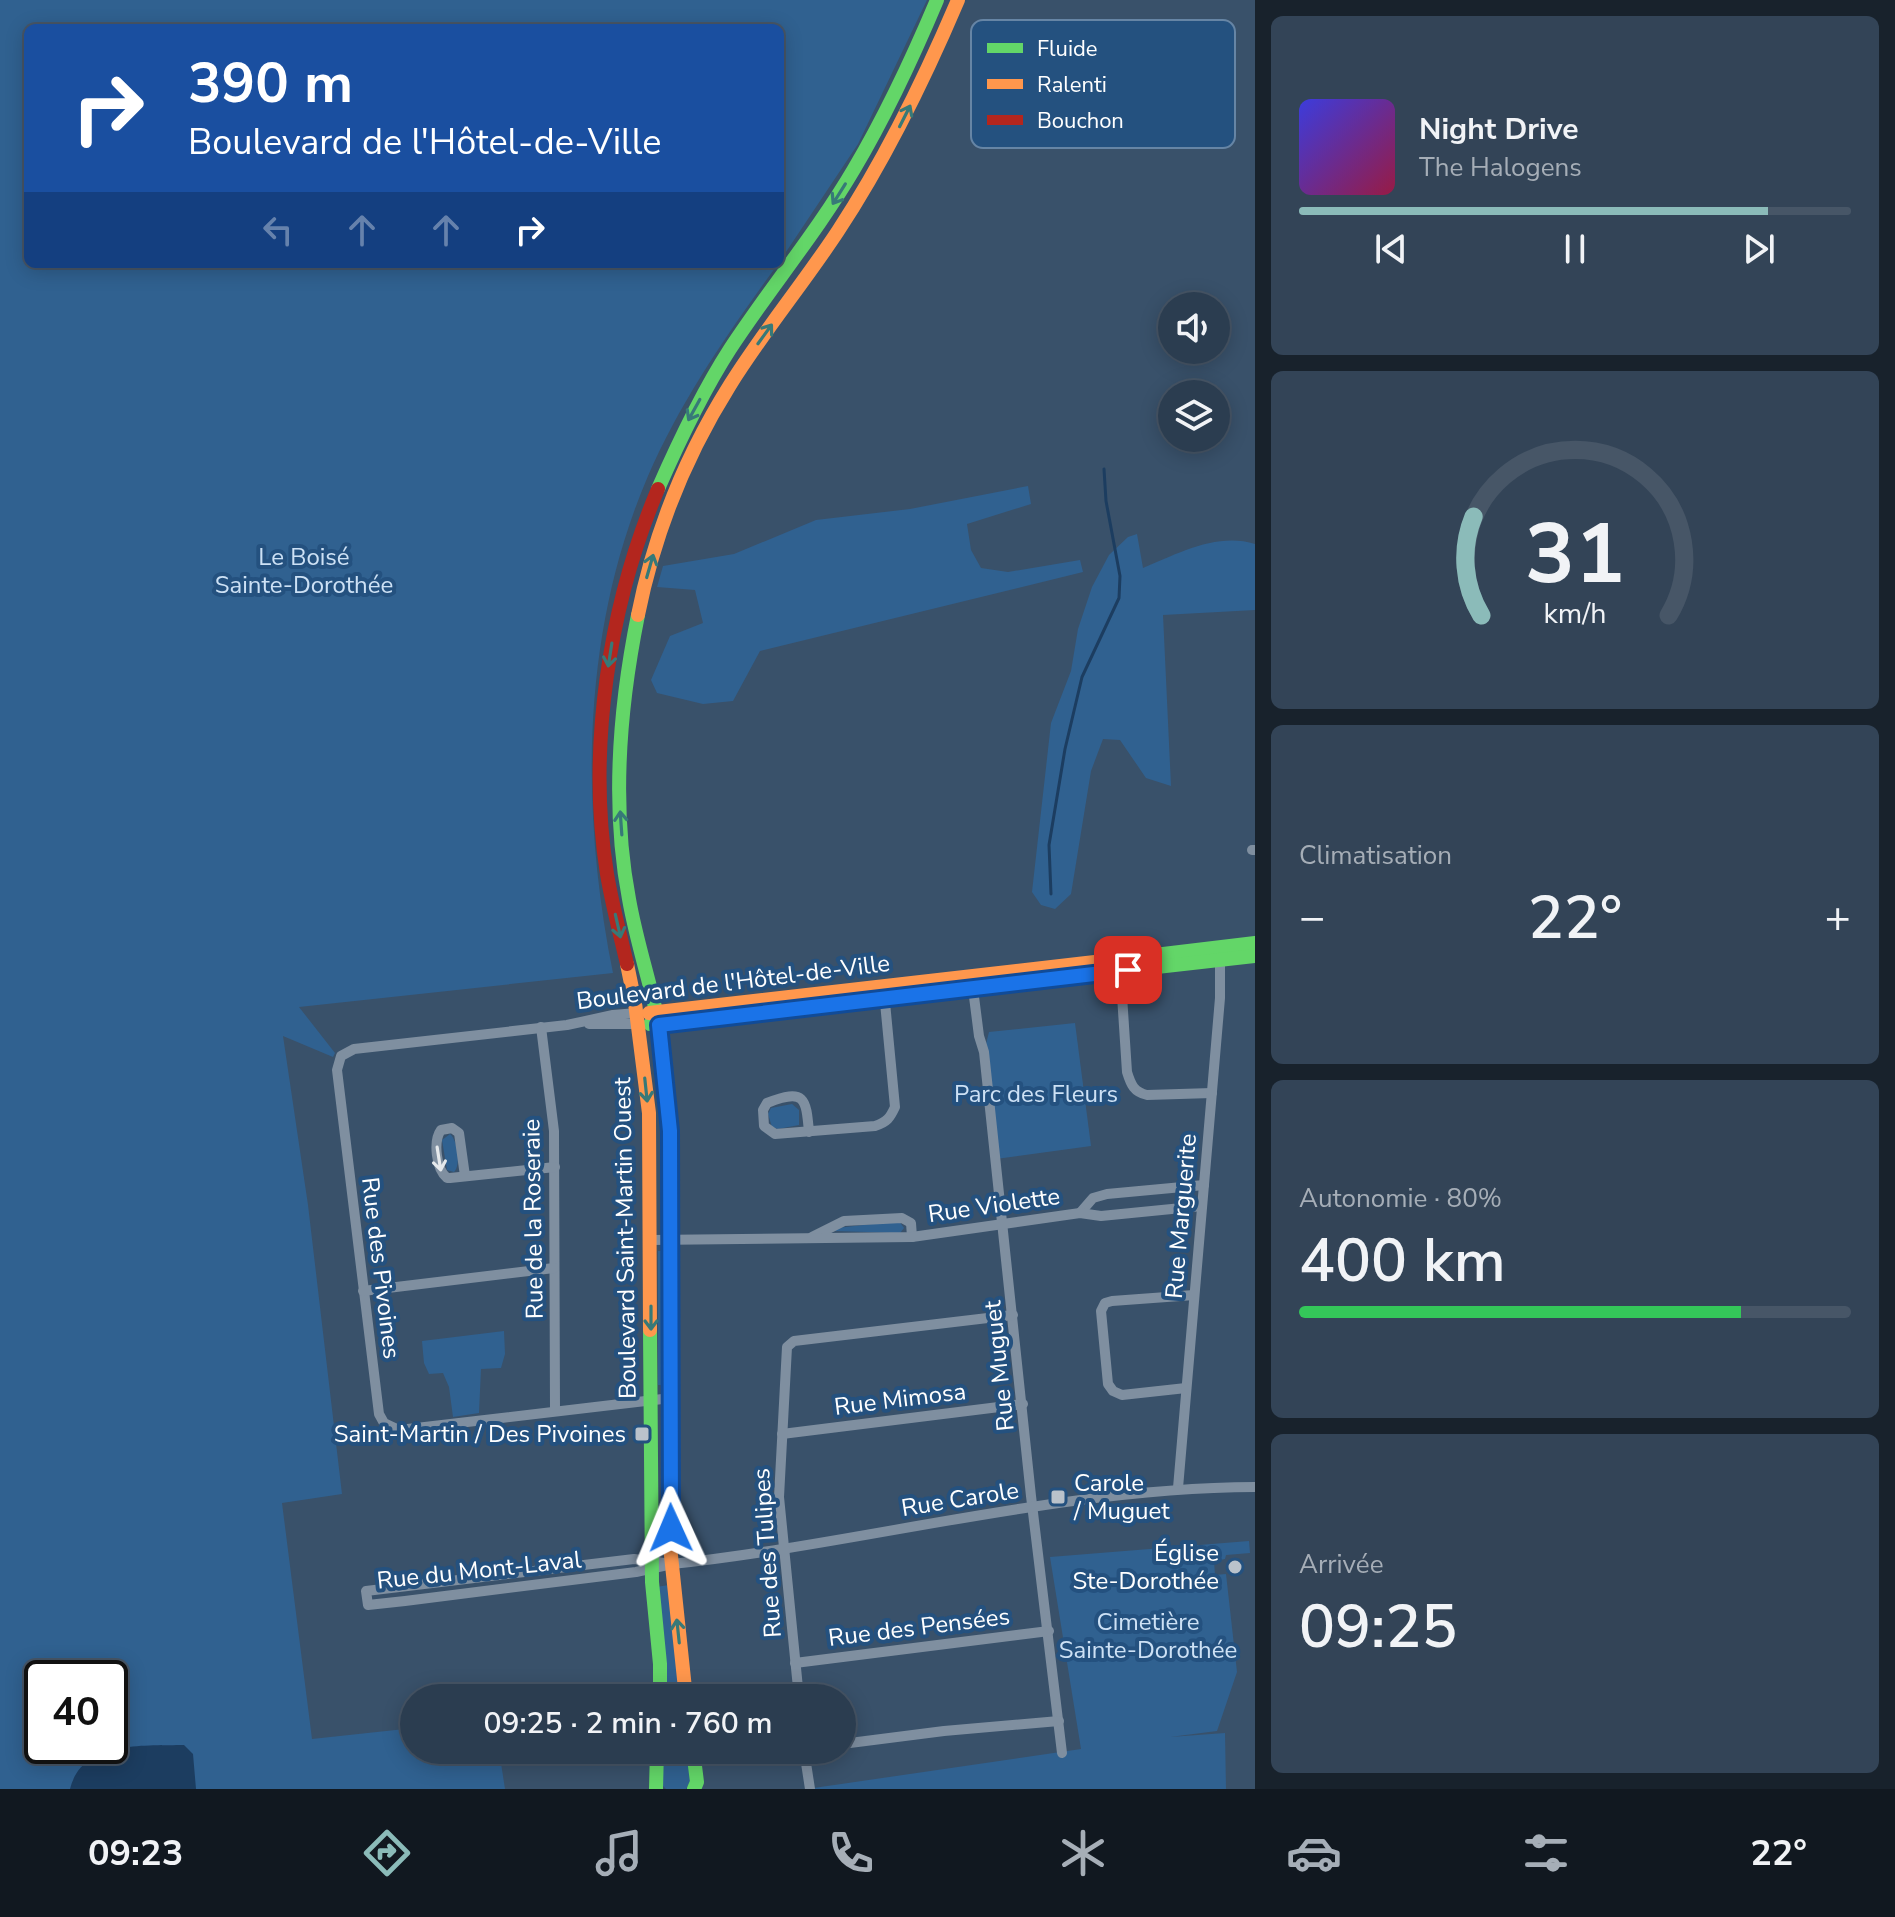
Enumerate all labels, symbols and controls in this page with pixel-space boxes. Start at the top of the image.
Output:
legend [971,20,1235,148]
text: Fluide [1037,34,1098,64]
text: 390 m [188,45,353,122]
icon: right [56,56,160,160]
text: Ralenti [1037,70,1107,100]
one-way arrow [897,104,913,128]
text: Bouchon [1037,106,1124,136]
text: Night Drive [1419,109,1578,150]
text: Boulevard de l'Hôtel-de-Ville [188,118,661,167]
text: The Halogens [1419,150,1582,185]
one-way arrow [830,182,846,205]
icon: left [256,208,300,252]
icon: ahead [340,208,384,252]
icon: ahead [424,208,468,252]
icon: right [508,208,552,252]
icon: previous [1369,227,1413,271]
icon: pause [1553,227,1597,271]
icon: next [1737,227,1781,271]
map controls [1158,292,1230,452]
button: sound [1158,292,1230,364]
one-way arrow [756,324,773,346]
button: layers [1158,380,1230,452]
one-way arrow [686,398,702,421]
text: 31 [1525,497,1625,610]
park label: Le Boisé Sainte-Dorothée [215,541,393,601]
one-way arrow [643,554,658,580]
text: km/h [1544,594,1606,633]
one-way arrow [602,642,617,667]
one-way arrow [613,810,628,837]
text: Climatisation [1299,838,1452,873]
text: 22° [1528,877,1622,959]
text: − [1299,888,1325,948]
text: + [1825,888,1851,948]
one-way arrow [611,912,626,938]
pin [1094,936,1162,1004]
street label: Boulevard de l'Hôtel-de-Ville [574,947,892,1017]
icon: arrive [1106,948,1150,992]
street label: Boulevard Saint-Martin Ouest [606,1076,644,1399]
one-way arrow [639,1076,654,1103]
park label: Parc des Fleurs [954,1078,1118,1110]
street label: Rue de la Roseraie [515,1119,551,1319]
street label: Rue Marguerite [1158,1132,1204,1300]
one-way arrow [432,1146,447,1172]
street label: Rue des Pivoines [354,1175,408,1361]
street label: Rue Violette [926,1180,1062,1230]
text: Autonomie · 80% [1299,1181,1502,1216]
text: 400 km [1299,1220,1506,1302]
street label: Rue Muguet [976,1299,1022,1433]
one-way arrow [643,1304,659,1331]
street label: Rue Mimosa [832,1375,968,1423]
place label: Saint-Martin / Des Pivoines [334,1418,626,1450]
marker: Saint-Martin / Des Pivoines [633,1425,651,1443]
street label: Rue des Tulipes [745,1467,789,1639]
place label: Carole / Muguet [1073,1467,1170,1527]
street label: Rue Carole [899,1474,1021,1524]
position arrow [629,1486,713,1570]
marker: Carole / Muguet [1049,1488,1067,1506]
place label: Église Ste-Dorothée [1072,1537,1219,1597]
street label: Rue du Mont-Laval [375,1543,583,1597]
text: Arrivée [1299,1547,1383,1582]
marker: Église Ste-Dorothée [1226,1558,1244,1576]
text: 09:25 [1299,1586,1457,1668]
street label: Rue des Pensées [826,1600,1012,1654]
park label: Cimetière Sainte-Dorothée [1059,1606,1237,1666]
one-way arrow [671,1618,686,1645]
speed limit sign: 40 [24,1660,128,1764]
text: 09:25 · 2 min · 760 m [483,1703,773,1744]
icon: directions [359,1825,415,1881]
icon: music [591,1825,647,1881]
icon: phone [823,1825,879,1881]
icon: climate [1055,1825,1111,1881]
icon: car [1286,1825,1342,1881]
icon: filters [1518,1825,1574,1881]
text: 09:23 [88,1829,183,1878]
text: 22° [1750,1829,1807,1878]

